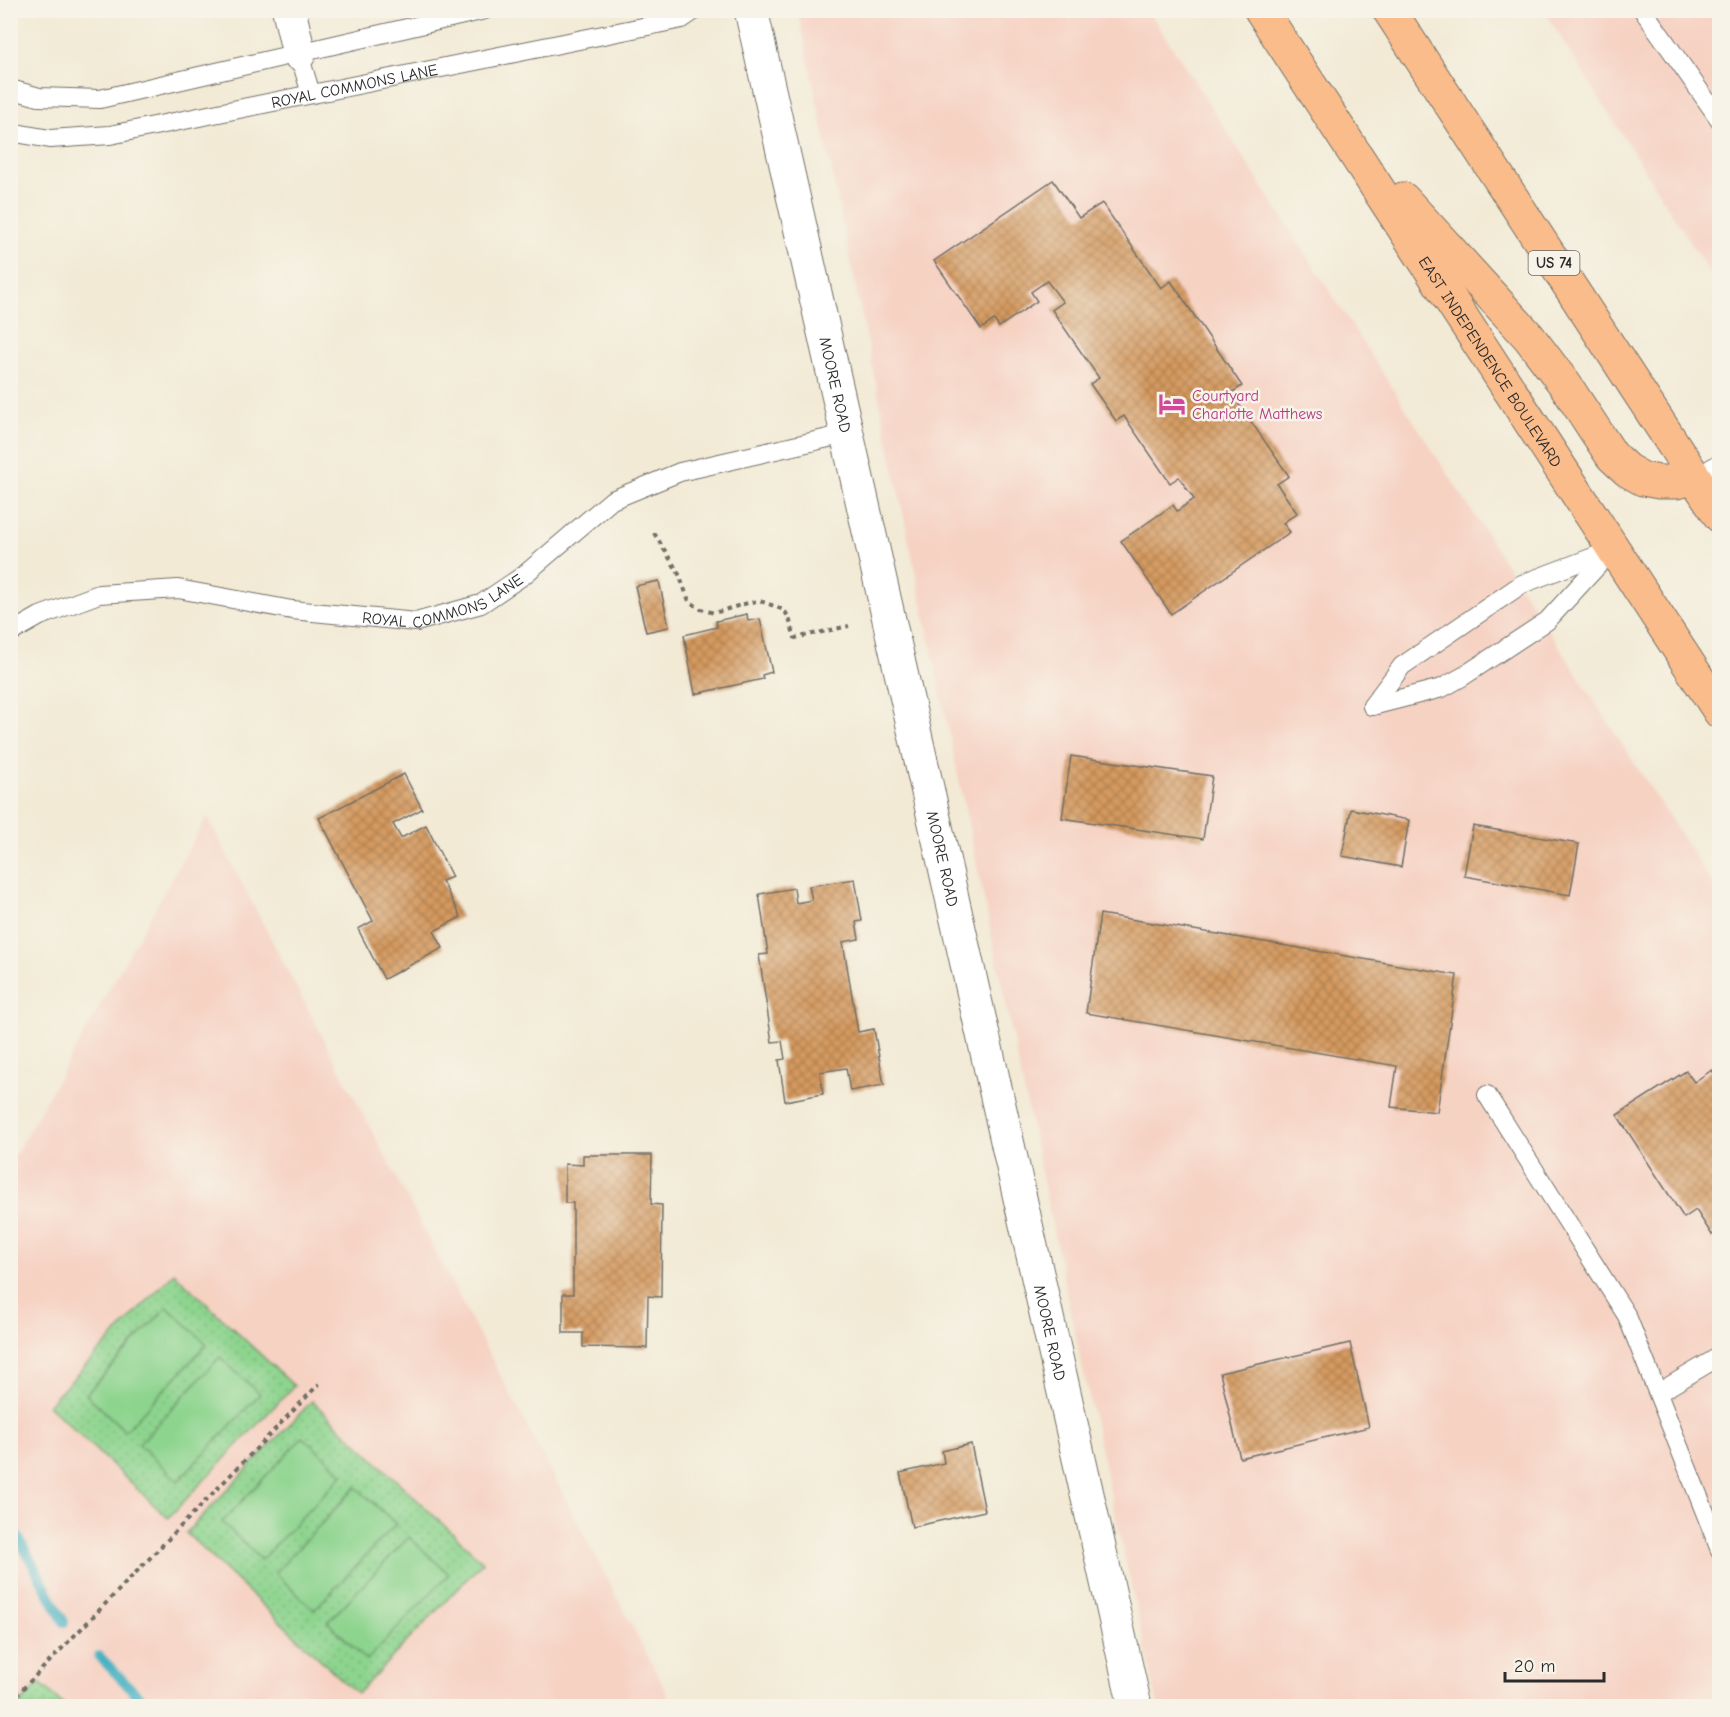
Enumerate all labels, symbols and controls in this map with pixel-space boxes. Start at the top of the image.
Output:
street label: ROYAL COMMONS LANE [270,61,440,112]
road number: US 74 [1528,251,1580,275]
street label: EAST INDEPENDENCE BOULEVARD [1415,253,1565,471]
street label: MOORE ROAD [815,335,854,434]
place label: Courtyard Charlotte Matthews [1192,387,1323,423]
hotel icon: Courtyard Charlotte Matthews [1157,389,1187,419]
street label: ROYAL COMMONS LANE [361,570,527,633]
street label: MOORE ROAD [923,809,962,908]
street label: MOORE ROAD [1030,1283,1069,1382]
scale bar [1505,1645,1604,1683]
text: 20 m [1514,1656,1555,1677]

